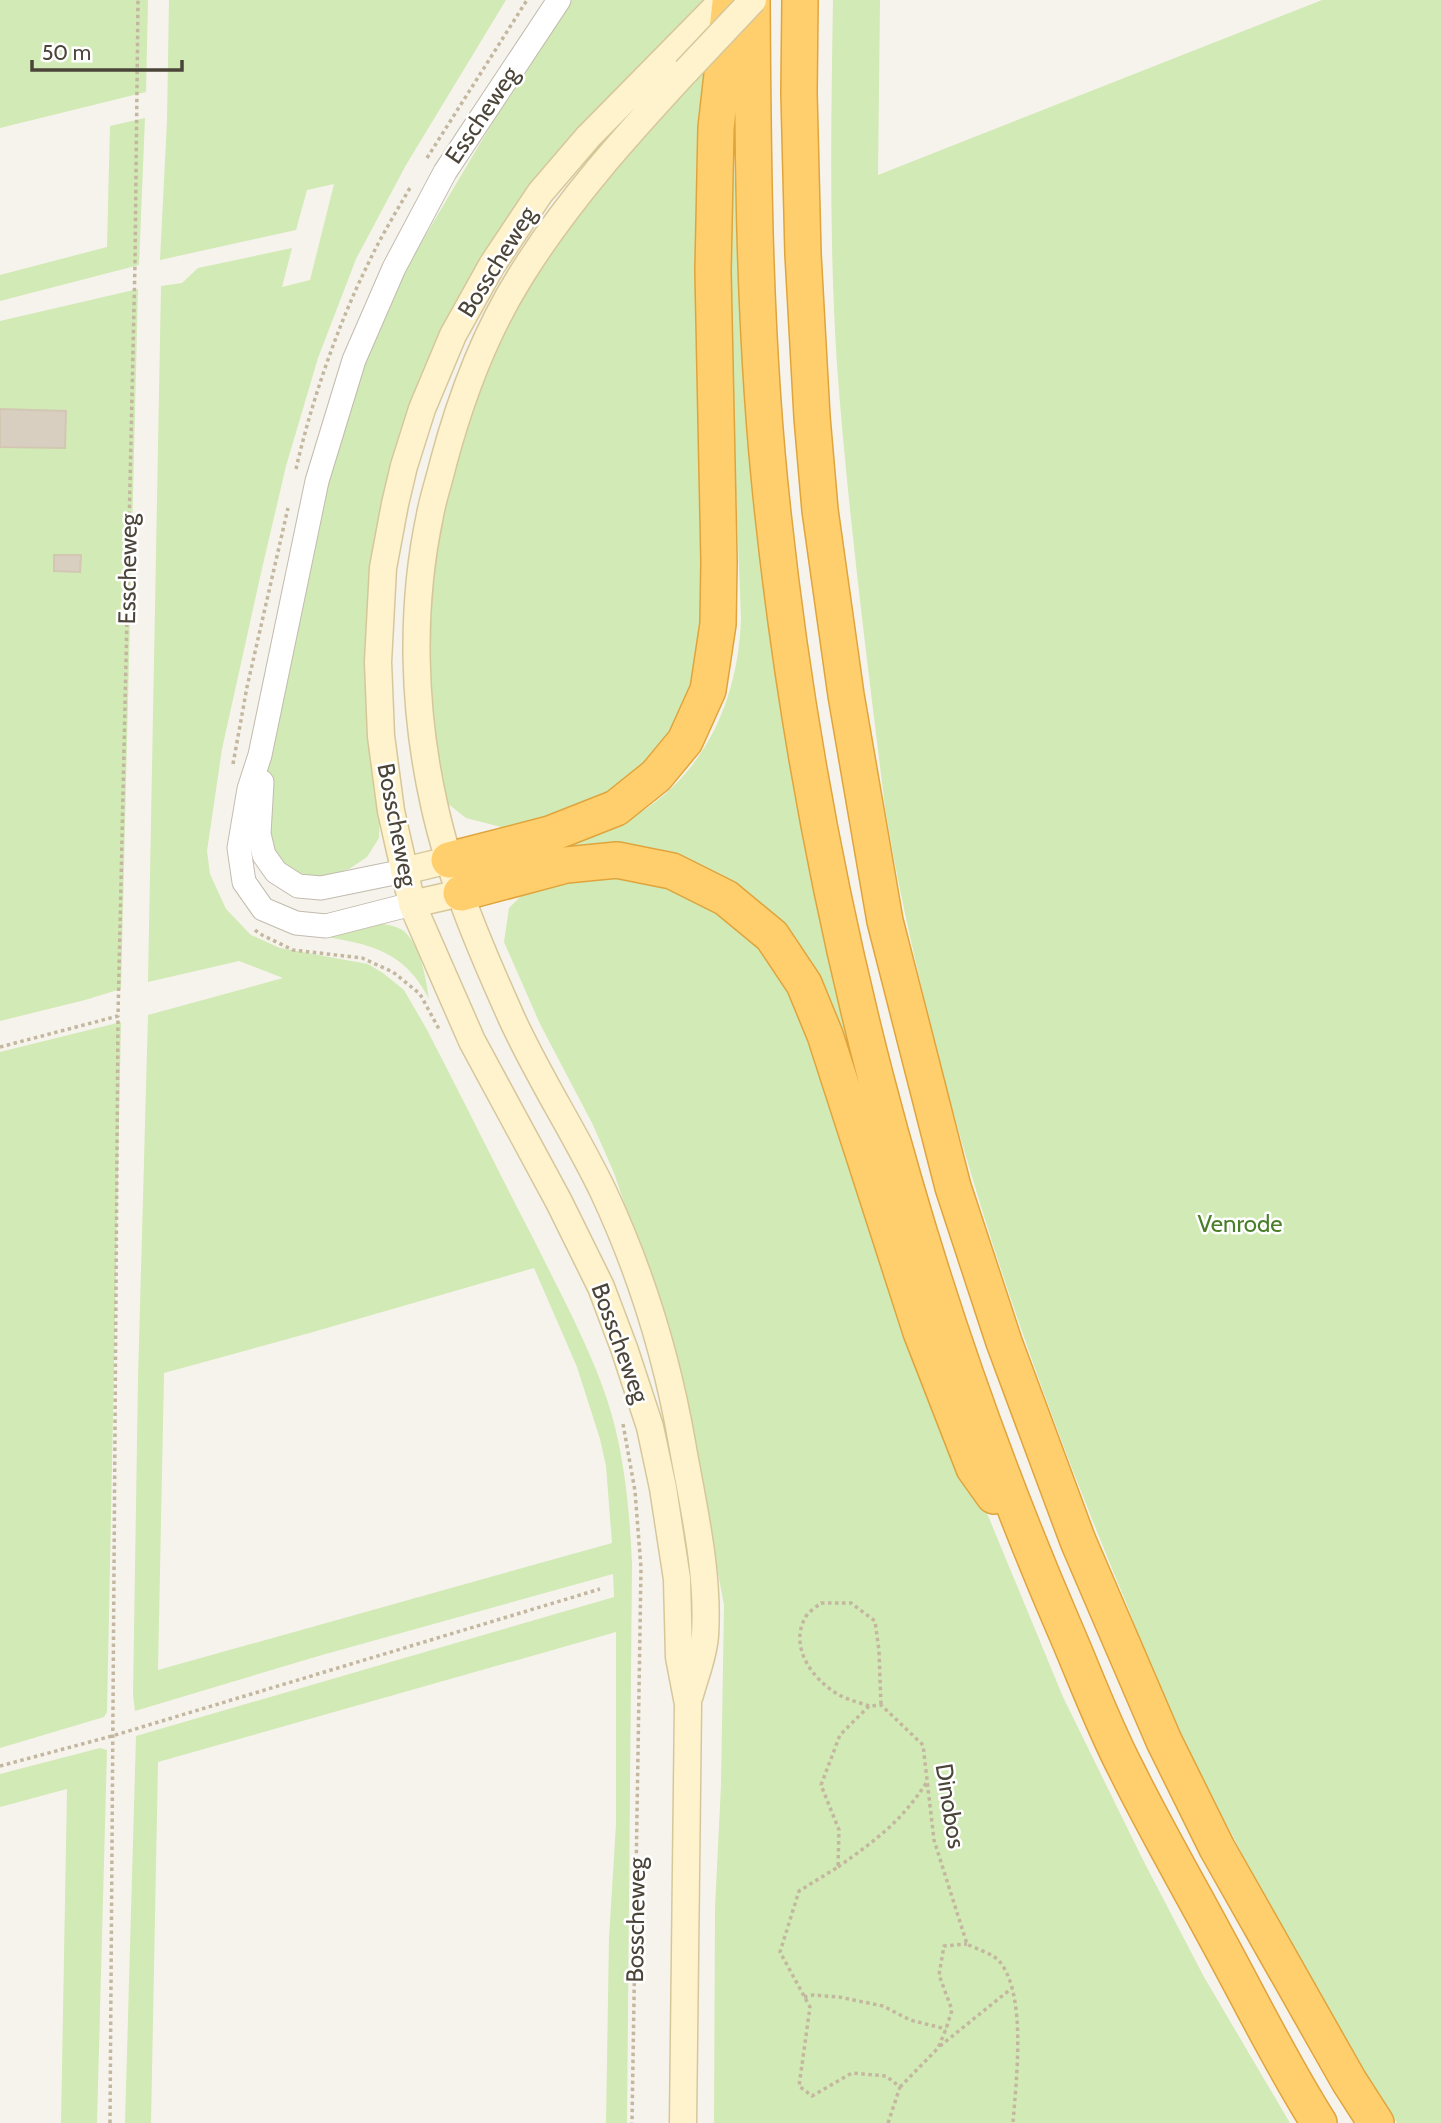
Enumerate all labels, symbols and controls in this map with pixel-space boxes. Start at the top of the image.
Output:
scale bar [32,28,182,72]
text: 50 m [42,40,91,65]
street label: Esscheweg [439,60,525,169]
street label: Bosscheweg [451,200,543,322]
street label: Esscheweg [112,512,143,625]
street label: Bosscheweg [371,761,424,890]
park label: Venrode [1198,1209,1283,1238]
street label: Bosscheweg [585,1279,656,1408]
street label: Dinobos [929,1761,972,1850]
street label: Bosscheweg [620,1856,651,1983]

